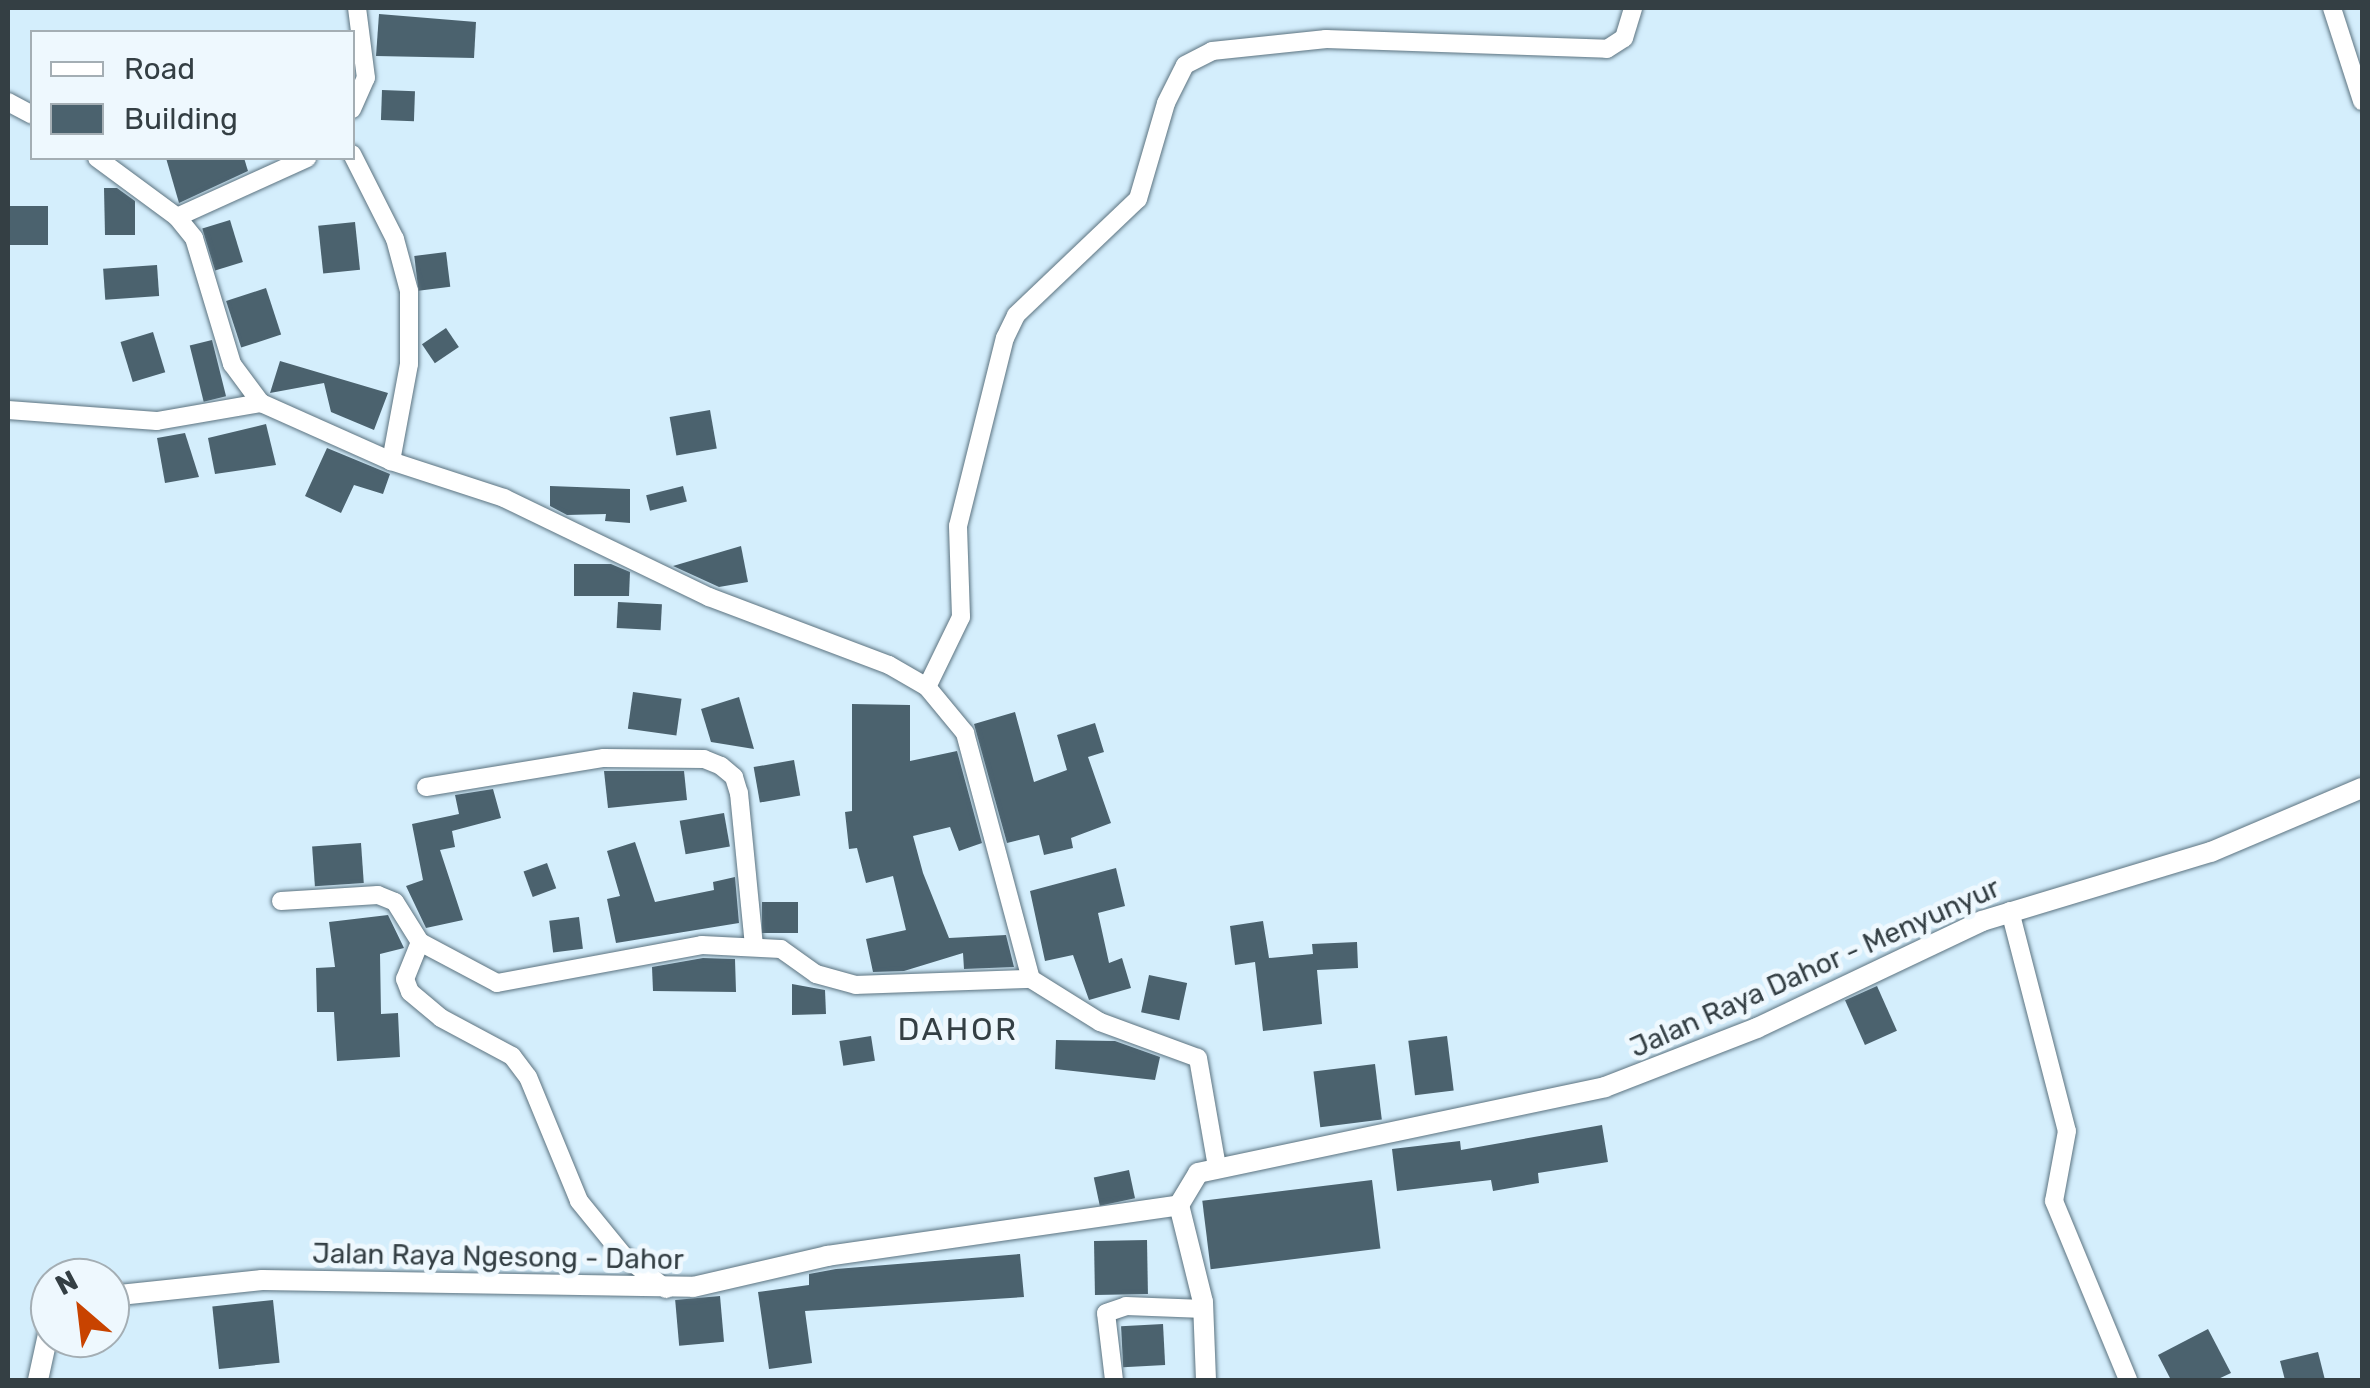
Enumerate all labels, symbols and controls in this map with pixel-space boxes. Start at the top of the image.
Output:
legend [30,30,355,160]
text: Road [124,51,195,87]
text: Building [124,101,238,137]
street label: Jalan Raya Dahor - Menyunyur [1625,871,2005,1065]
district label: DAHOR [897,1010,1019,1048]
street label: Jalan Raya Ngesong - Dahor [312,1237,684,1277]
north arrow [30,1258,130,1358]
text: N [50,1264,83,1302]

